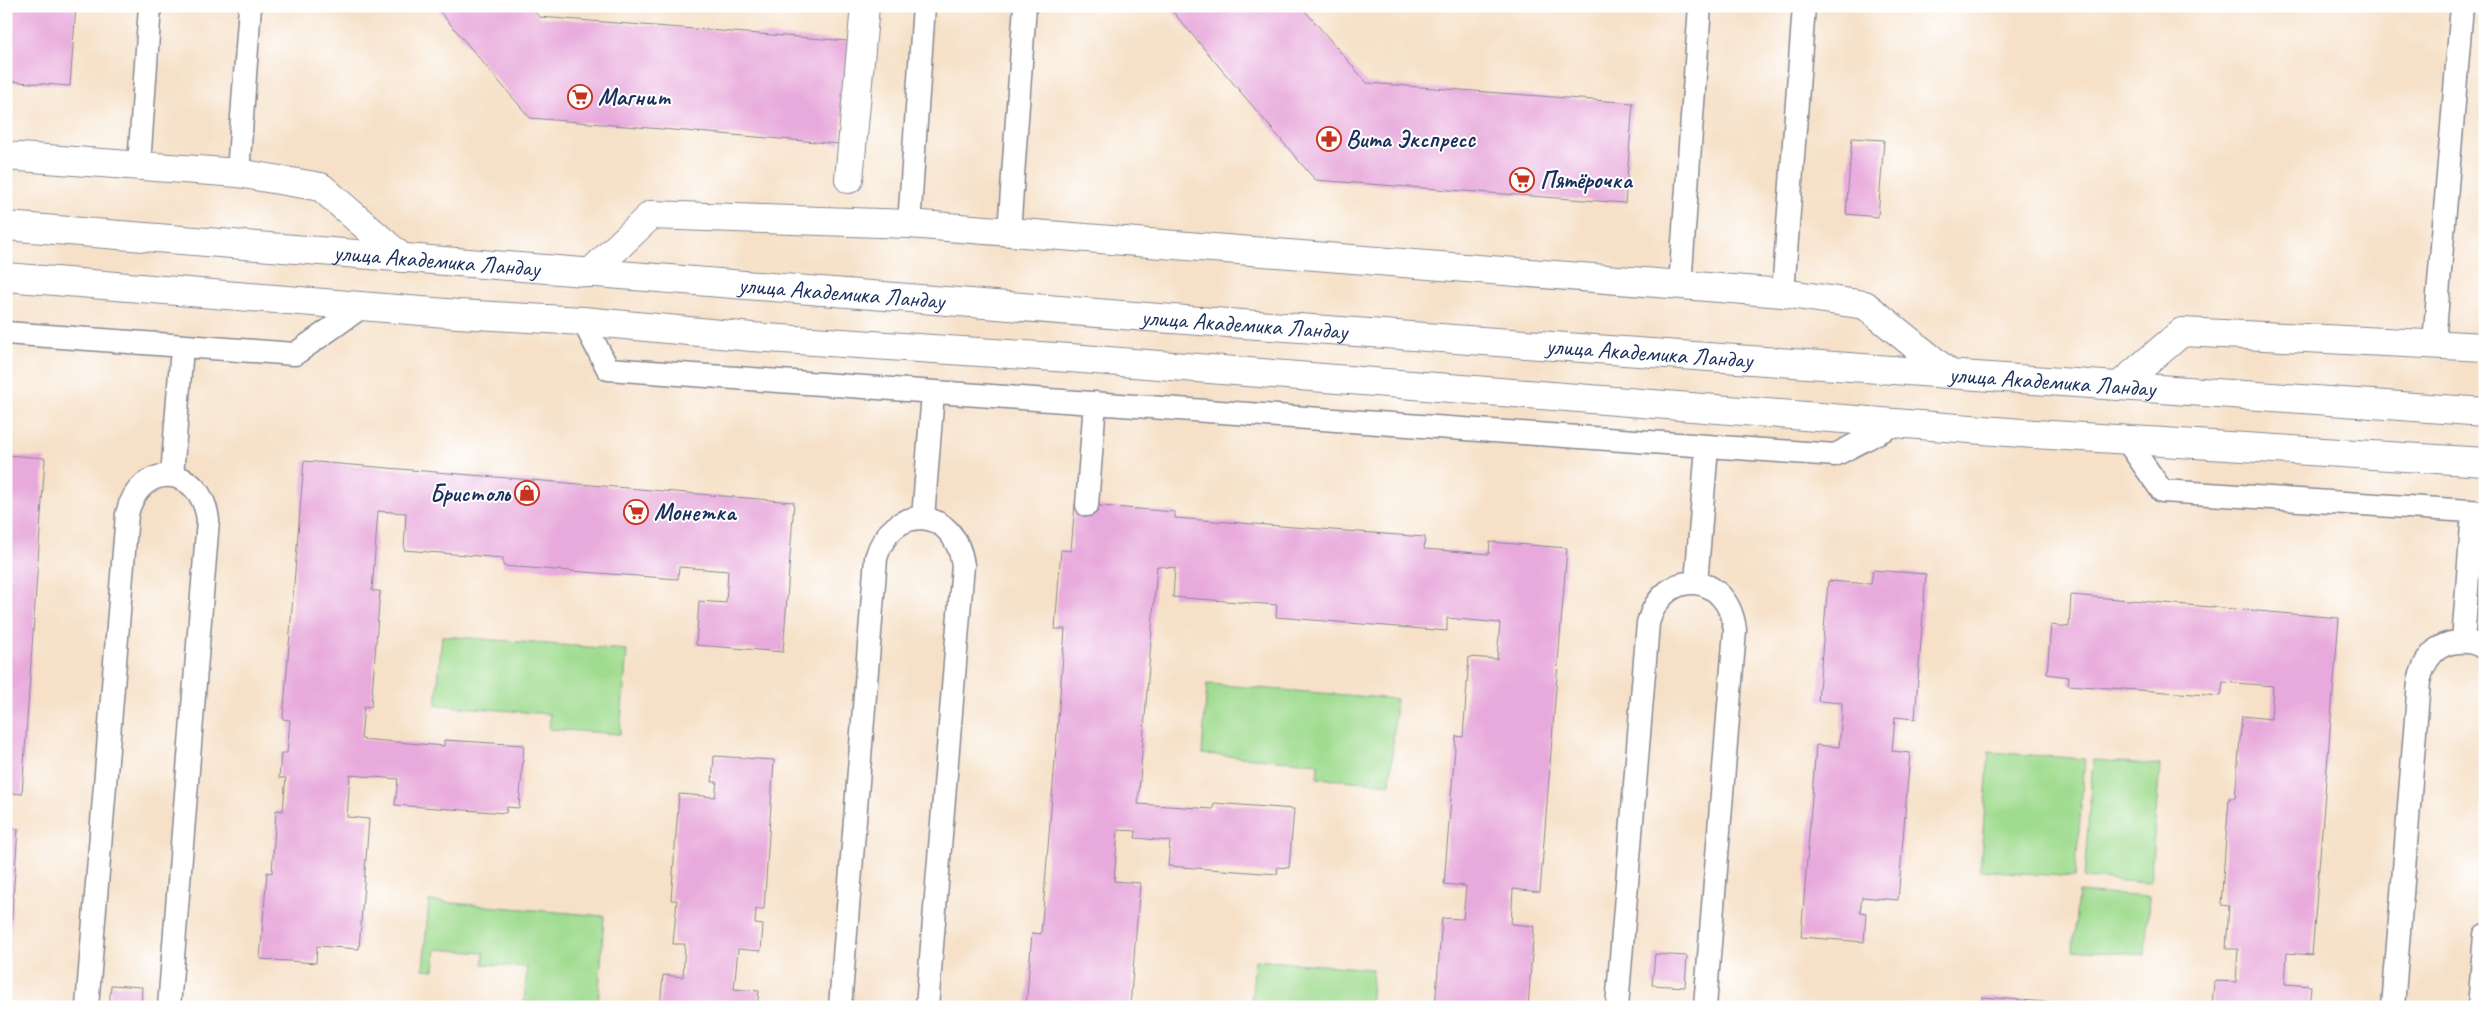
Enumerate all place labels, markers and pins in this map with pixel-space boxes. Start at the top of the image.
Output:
place label: Магнит [598,82,671,112]
supermarket icon: Магнит [567,84,593,110]
place label: Вита Экспресс [1346,124,1476,154]
pharmacy icon: Вита Экспресс [1316,126,1342,152]
place label: Пятёрочка [1540,165,1633,195]
supermarket icon: Пятёрочка [1509,167,1535,193]
place label: Бристоль [430,478,512,508]
shop icon: Бристоль [514,480,540,506]
place label: Монетка [654,497,738,527]
supermarket icon: Монетка [623,499,649,525]

